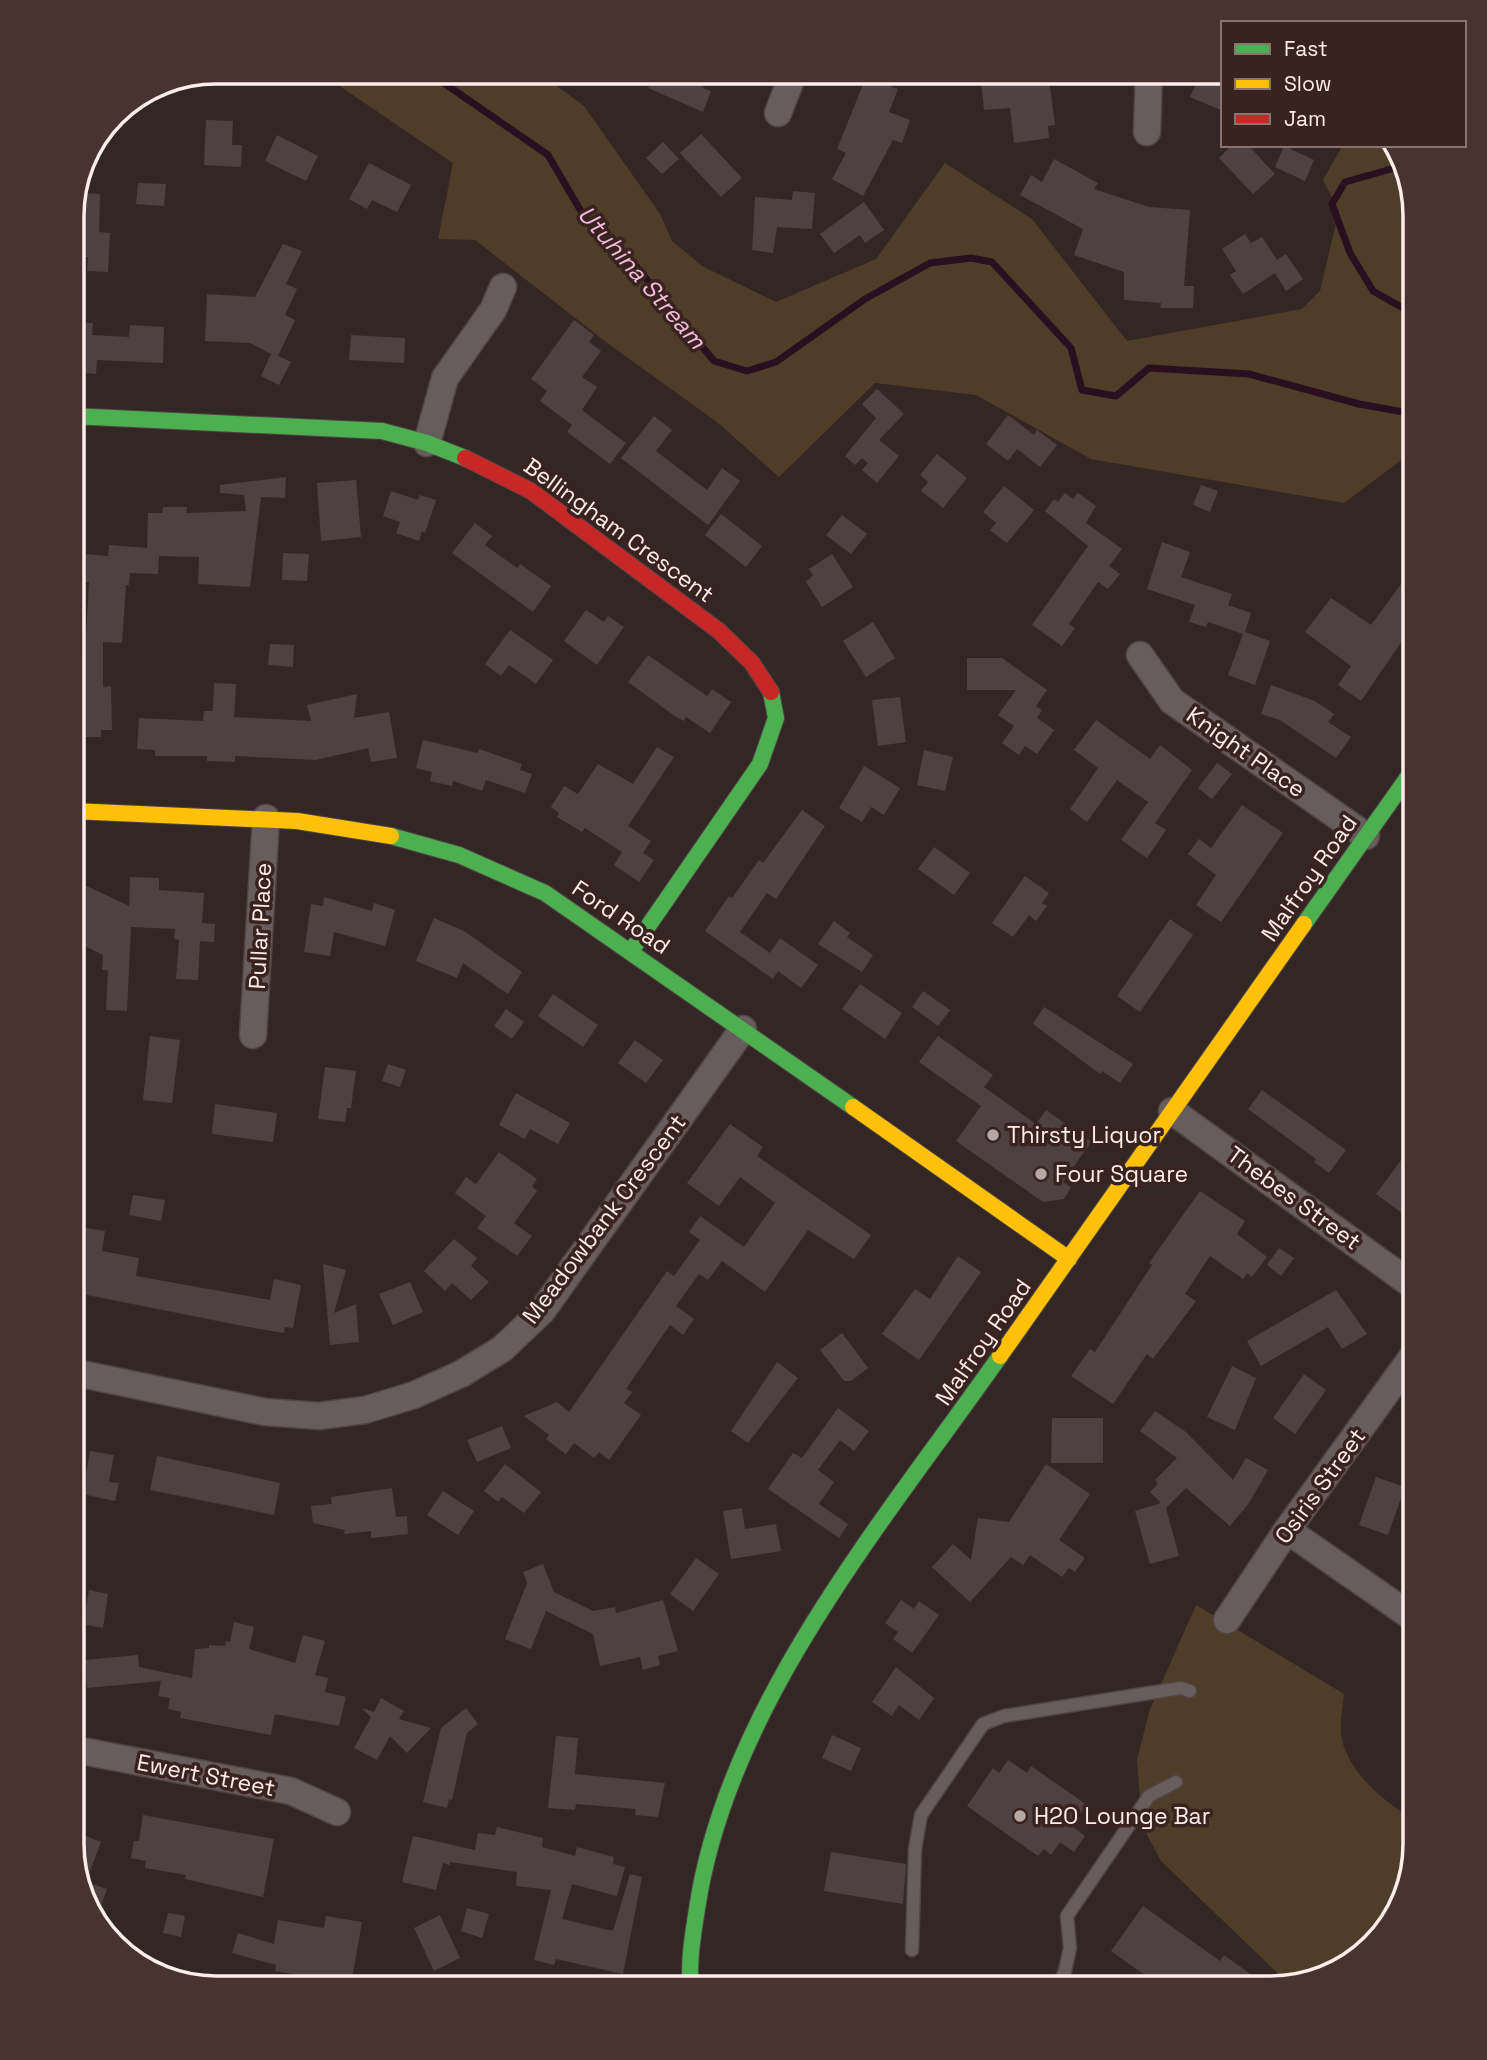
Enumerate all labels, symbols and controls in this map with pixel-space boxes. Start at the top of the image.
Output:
legend [1221,21,1466,147]
text: Fast [1284,35,1328,62]
text: Slow [1284,70,1332,97]
text: Jam [1284,105,1326,132]
water label: Utuhina Stream [571,199,714,356]
street label: Bellingham Crescent [518,451,720,609]
street label: Knight Place [1181,700,1311,804]
street label: Malfroy Road [1254,809,1364,947]
street label: Pullar Place [242,862,278,990]
street label: Ford Road [566,873,676,961]
street label: Meadowbank Crescent [515,1108,693,1330]
place label: Thirsty Liquor [1007,1120,1161,1150]
marker: Thirsty Liquor [985,1127,1001,1143]
street label: Thebes Street [1221,1139,1367,1257]
place label: Four Square [1055,1159,1188,1189]
marker: Four Square [1033,1166,1049,1182]
street label: Malfroy Road [928,1273,1038,1411]
street label: Osiris Street [1268,1422,1372,1550]
street label: Ewert Street [134,1747,278,1803]
place label: H2O Lounge Bar [1034,1801,1211,1831]
marker: H2O Lounge Bar [1012,1808,1028,1824]

